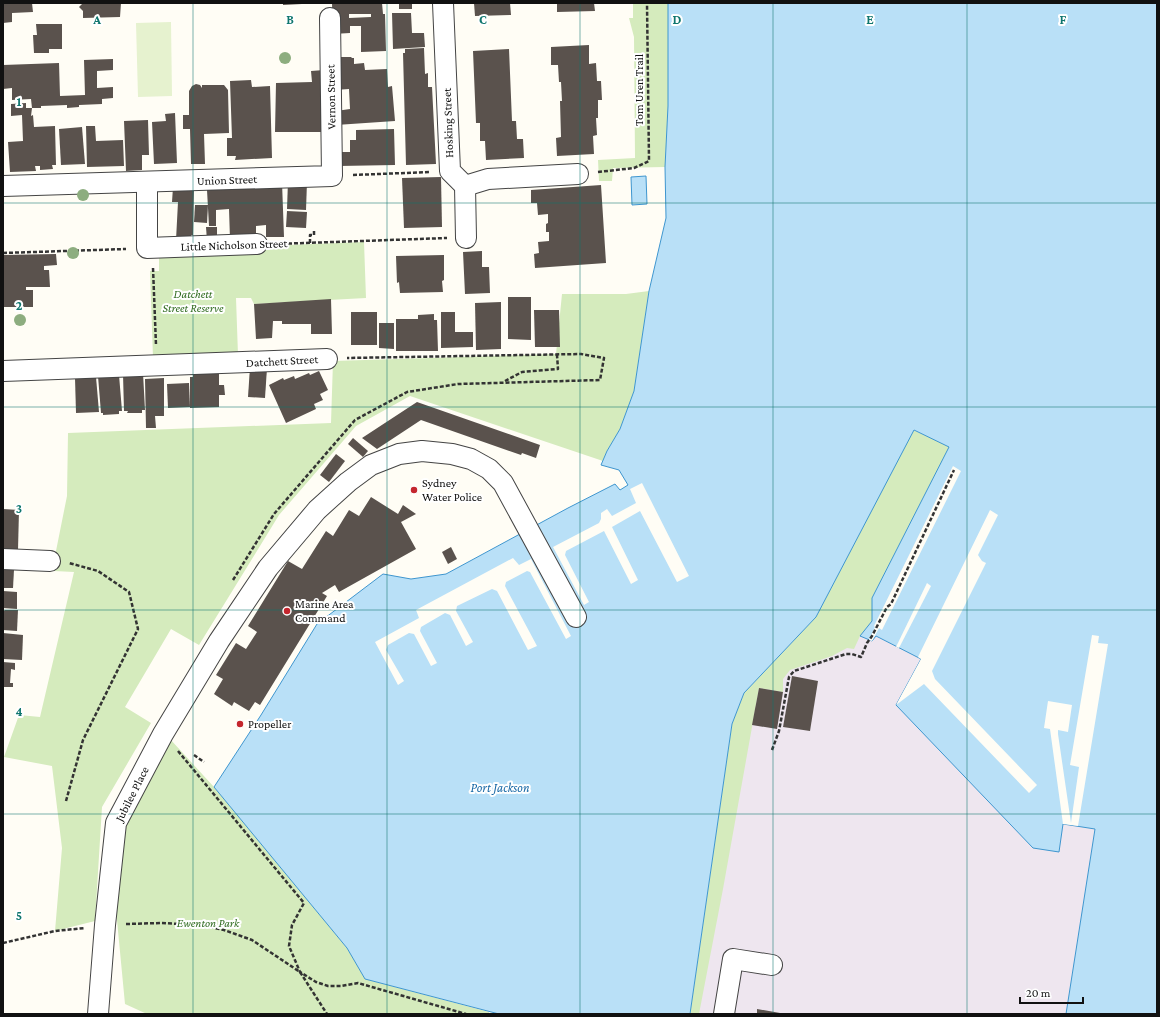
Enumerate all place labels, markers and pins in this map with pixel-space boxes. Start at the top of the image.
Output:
place label: Sydney Water Police [422,476,482,504]
marker: Sydney Water Police [409,485,419,495]
place label: Marine Area Command [295,597,354,625]
marker: Marine Area Command [282,606,292,616]
place label: Propeller [248,717,292,731]
marker: Propeller [235,719,245,729]

